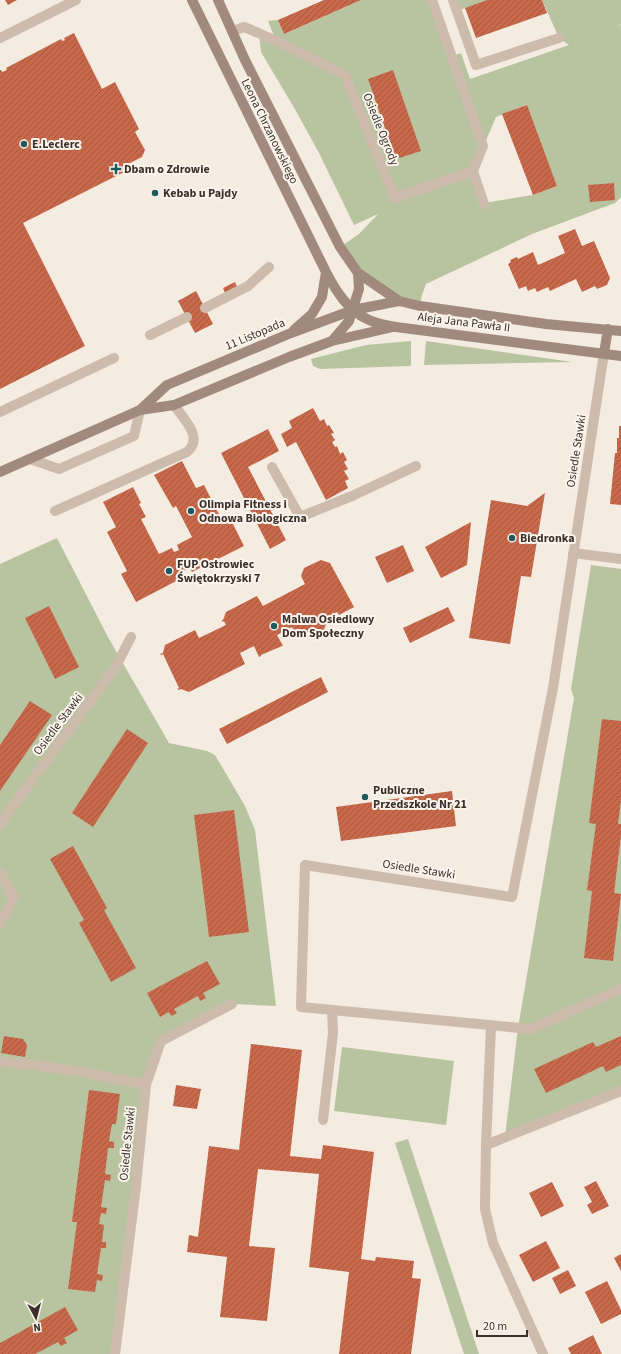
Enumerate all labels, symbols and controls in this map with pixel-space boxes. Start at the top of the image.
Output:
street label: Leona Chrzanowskiego [237,76,302,187]
street label: Osiedle Ogrody [358,90,403,168]
place label: E.Leclerc [32,136,80,153]
marker: E.Leclerc [19,139,29,149]
place label: Dbam o Zdrowie [124,161,210,178]
marker: Dbam o Zdrowie [111,164,121,174]
place label: Kebab u Pajdy [163,185,238,202]
marker: Kebab u Pajdy [150,188,160,198]
street label: Aleja Jana Pawła II [417,308,511,337]
street label: 11 Listopada [223,314,288,355]
street label: Osiedle Stawki [562,413,591,489]
place label: Olimpia Fitness i Odnowa Biologiczna [199,496,307,527]
marker: Olimpia Fitness i Odnowa Biologiczna [186,506,196,516]
place label: Biedronka [520,530,575,547]
marker: Biedronka [507,533,517,543]
place label: FUP Ostrowiec Świętokrzyski 7 [177,556,260,587]
marker: FUP Ostrowiec Świętokrzyski 7 [164,566,174,576]
place label: Malwa Osiedlowy Dom Społeczny [282,611,375,642]
marker: Malwa Osiedlowy Dom Społeczny [269,621,279,631]
street label: Osiedle Stawki [30,690,87,759]
place label: Publiczne Przedszkole Nr 21 [373,782,467,813]
marker: Publiczne Przedszkole Nr 21 [360,792,370,802]
street label: Osiedle Stawki [381,855,457,884]
street label: Osiedle Stawki [115,1107,140,1181]
north arrow [16,1298,56,1338]
scale bar [477,1312,527,1338]
text: 20 m [483,1318,507,1335]
text: N [33,1320,42,1335]

